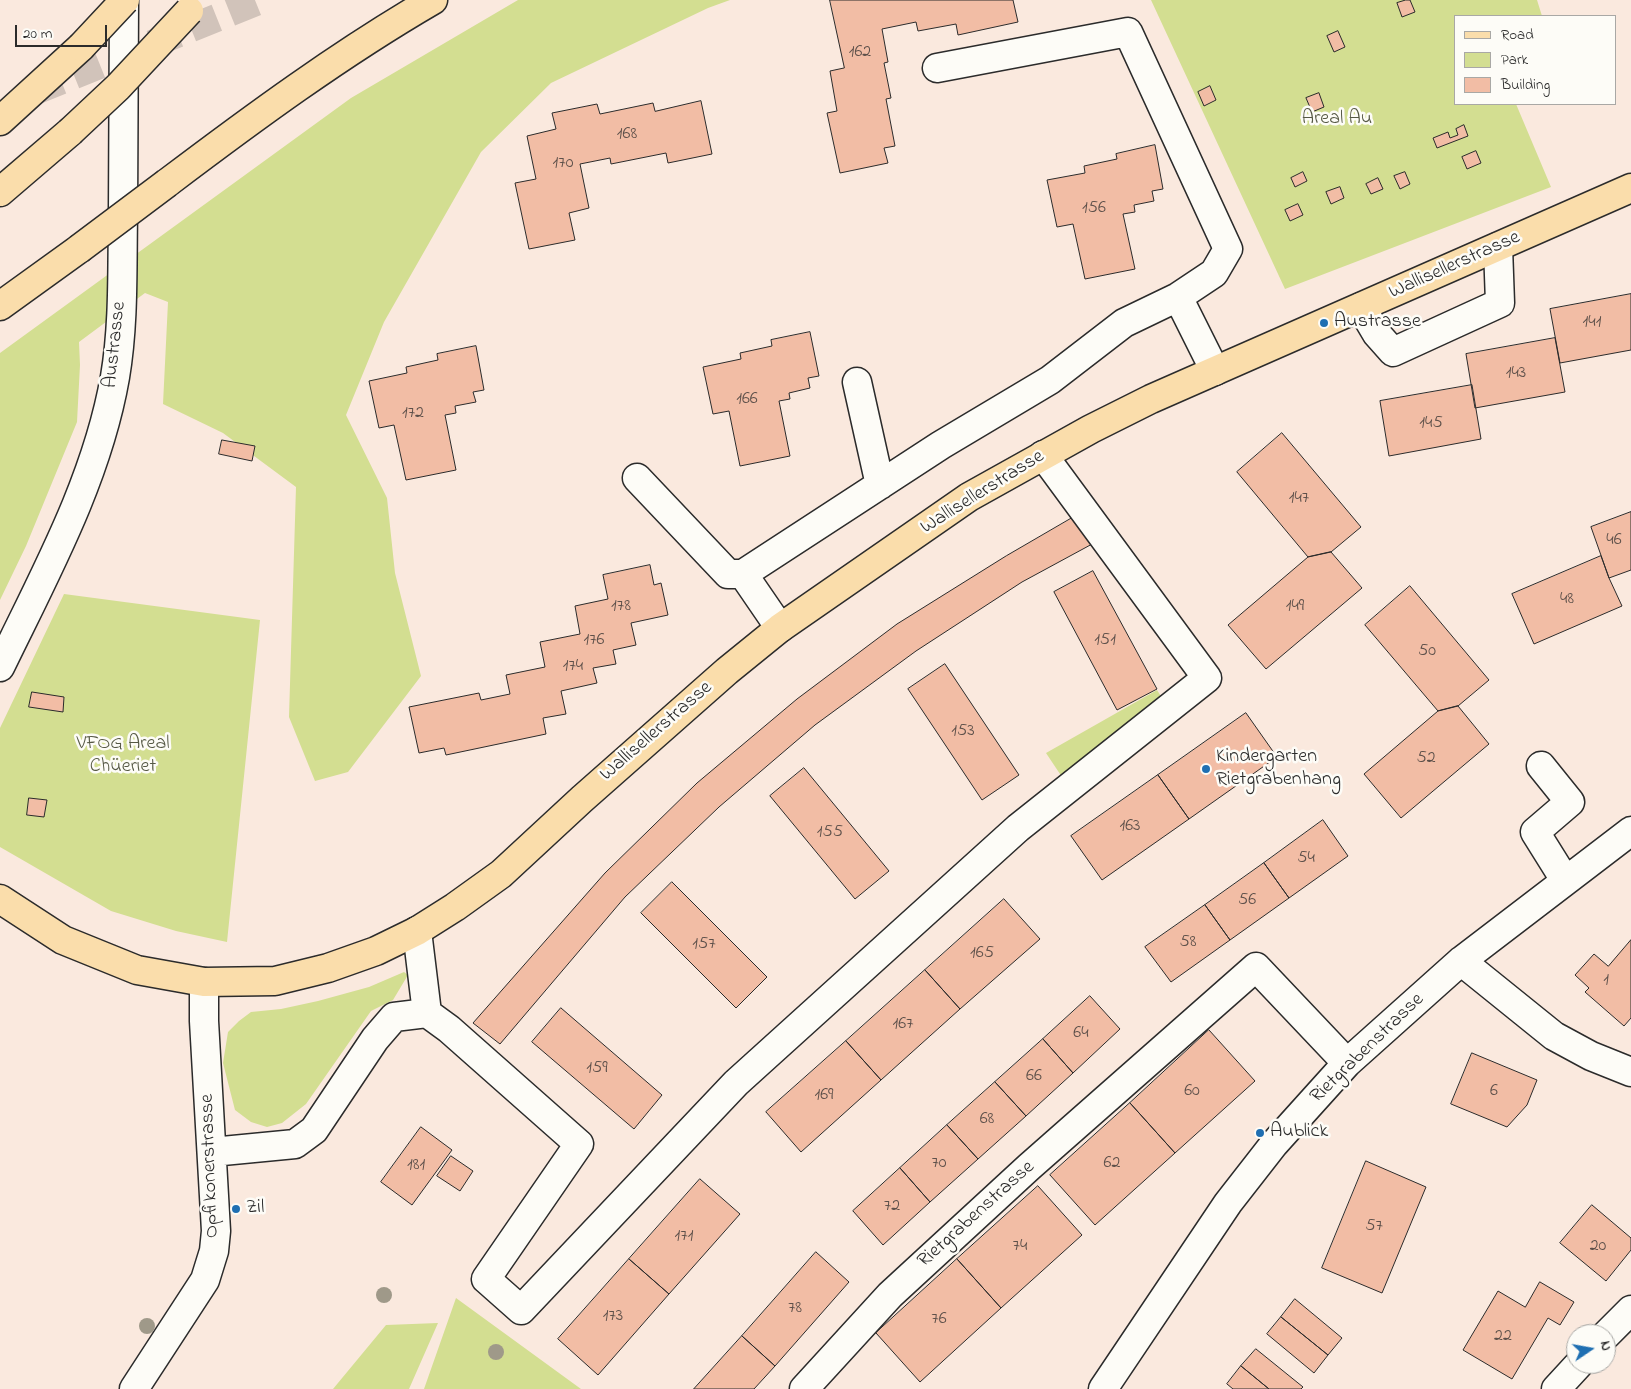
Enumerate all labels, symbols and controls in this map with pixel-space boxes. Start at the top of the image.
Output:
scale bar [18,15,110,47]
legend [1454,15,1616,105]
text: 20 m [23,23,52,45]
text: Road [1501,24,1534,46]
house number: 162 [849,42,871,64]
text: Park [1501,49,1528,71]
text: Building [1501,74,1550,96]
park label: Areal Au [1302,108,1372,132]
house number: 168 [617,124,637,146]
house number: 170 [553,153,573,175]
house number: 156 [1082,198,1106,220]
street label: Wallisellerstrasse [1386,226,1524,306]
street label: Austrasse [100,301,132,389]
place label: Austrasse [1334,311,1421,335]
house number: 141 [1583,312,1601,334]
marker: Austrasse [1318,317,1330,329]
house number: 143 [1506,363,1526,385]
house number: 166 [736,389,758,411]
house number: 172 [402,403,424,425]
house number: 145 [1419,413,1443,435]
street label: Wallisellerstrasse [917,446,1049,540]
house number: 147 [1289,488,1309,510]
house number: 46 [1606,530,1622,552]
house number: 48 [1560,589,1574,611]
house number: 178 [611,596,631,618]
house number: 149 [1286,596,1304,618]
house number: 176 [583,630,605,652]
house number: 151 [1094,630,1116,652]
house number: 50 [1418,641,1436,663]
house number: 174 [563,656,583,678]
street label: Wallisellerstrasse [596,677,718,787]
house number: 153 [951,721,975,743]
park label: VFOG Areal Chüeriet [76,733,170,780]
place label: Kindergarten Rietgrabenhang [1216,746,1341,793]
house number: 52 [1416,748,1436,770]
marker: Kindergarten Rietgrabenhang [1200,763,1212,775]
house number: 163 [1119,816,1141,838]
house number: 155 [817,822,843,844]
house number: 54 [1297,848,1315,870]
house number: 56 [1238,890,1256,912]
house number: 58 [1179,932,1197,954]
house number: 157 [692,934,716,956]
house number: 165 [970,943,994,965]
house number: 1 [1603,970,1609,992]
street label: Rietgrabenstrasse [1306,989,1430,1109]
house number: 167 [892,1014,914,1036]
house number: 64 [1073,1023,1089,1045]
house number: 159 [586,1058,608,1080]
house number: 66 [1026,1066,1042,1088]
house number: 60 [1184,1081,1200,1103]
house number: 6 [1490,1081,1498,1103]
house number: 169 [814,1085,834,1107]
street label: Opfikonerstrasse [196,1093,226,1239]
house number: 68 [980,1109,994,1131]
place label: Aublick [1270,1121,1328,1145]
marker: Aublick [1254,1127,1266,1139]
house number: 70 [931,1153,947,1175]
house number: 62 [1104,1153,1120,1175]
house number: 181 [407,1155,425,1177]
street label: Rietgrabenstrasse [914,1156,1040,1274]
house number: 72 [884,1196,900,1218]
place label: Zil [246,1197,264,1221]
marker: Zil [230,1203,242,1215]
house number: 57 [1365,1216,1383,1238]
house number: 171 [675,1226,693,1248]
house number: 74 [1013,1236,1027,1258]
house number: 20 [1590,1236,1606,1258]
house number: 78 [788,1298,802,1320]
house number: 173 [603,1306,623,1328]
house number: 76 [931,1309,947,1331]
north arrow [1566,1324,1616,1374]
house number: 22 [1494,1326,1512,1348]
text: N [1594,1339,1616,1353]

